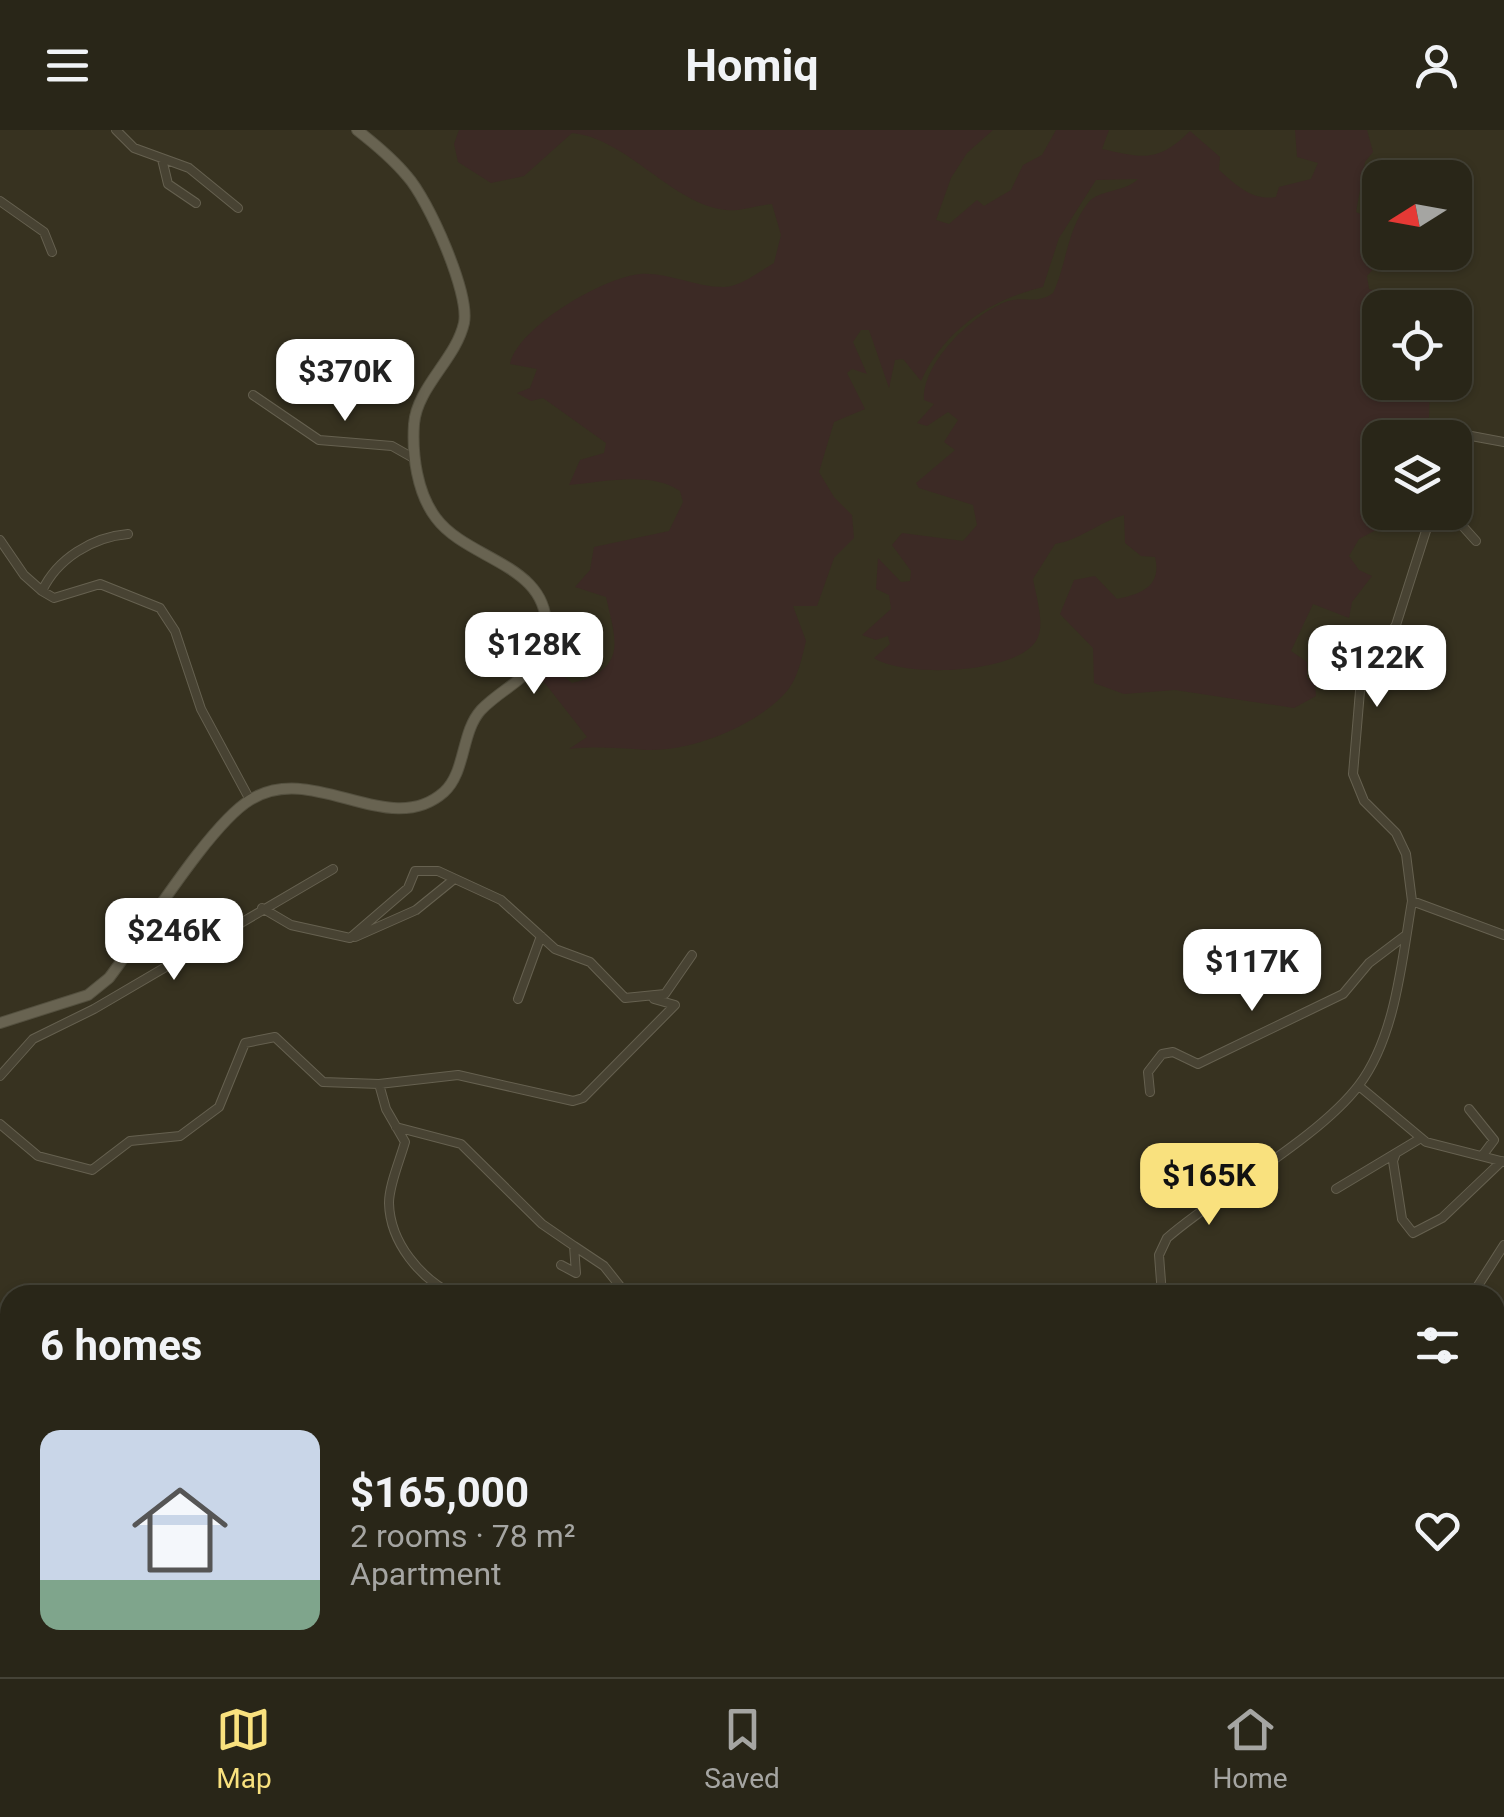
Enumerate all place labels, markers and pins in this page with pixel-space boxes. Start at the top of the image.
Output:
pin: $370K [275,339,415,424]
pin: $128K [464,612,604,697]
pin: $122K [1307,625,1447,710]
pin: $246K [104,898,244,983]
pin: $117K [1182,929,1322,1014]
pin: $165K [1139,1143,1279,1228]

